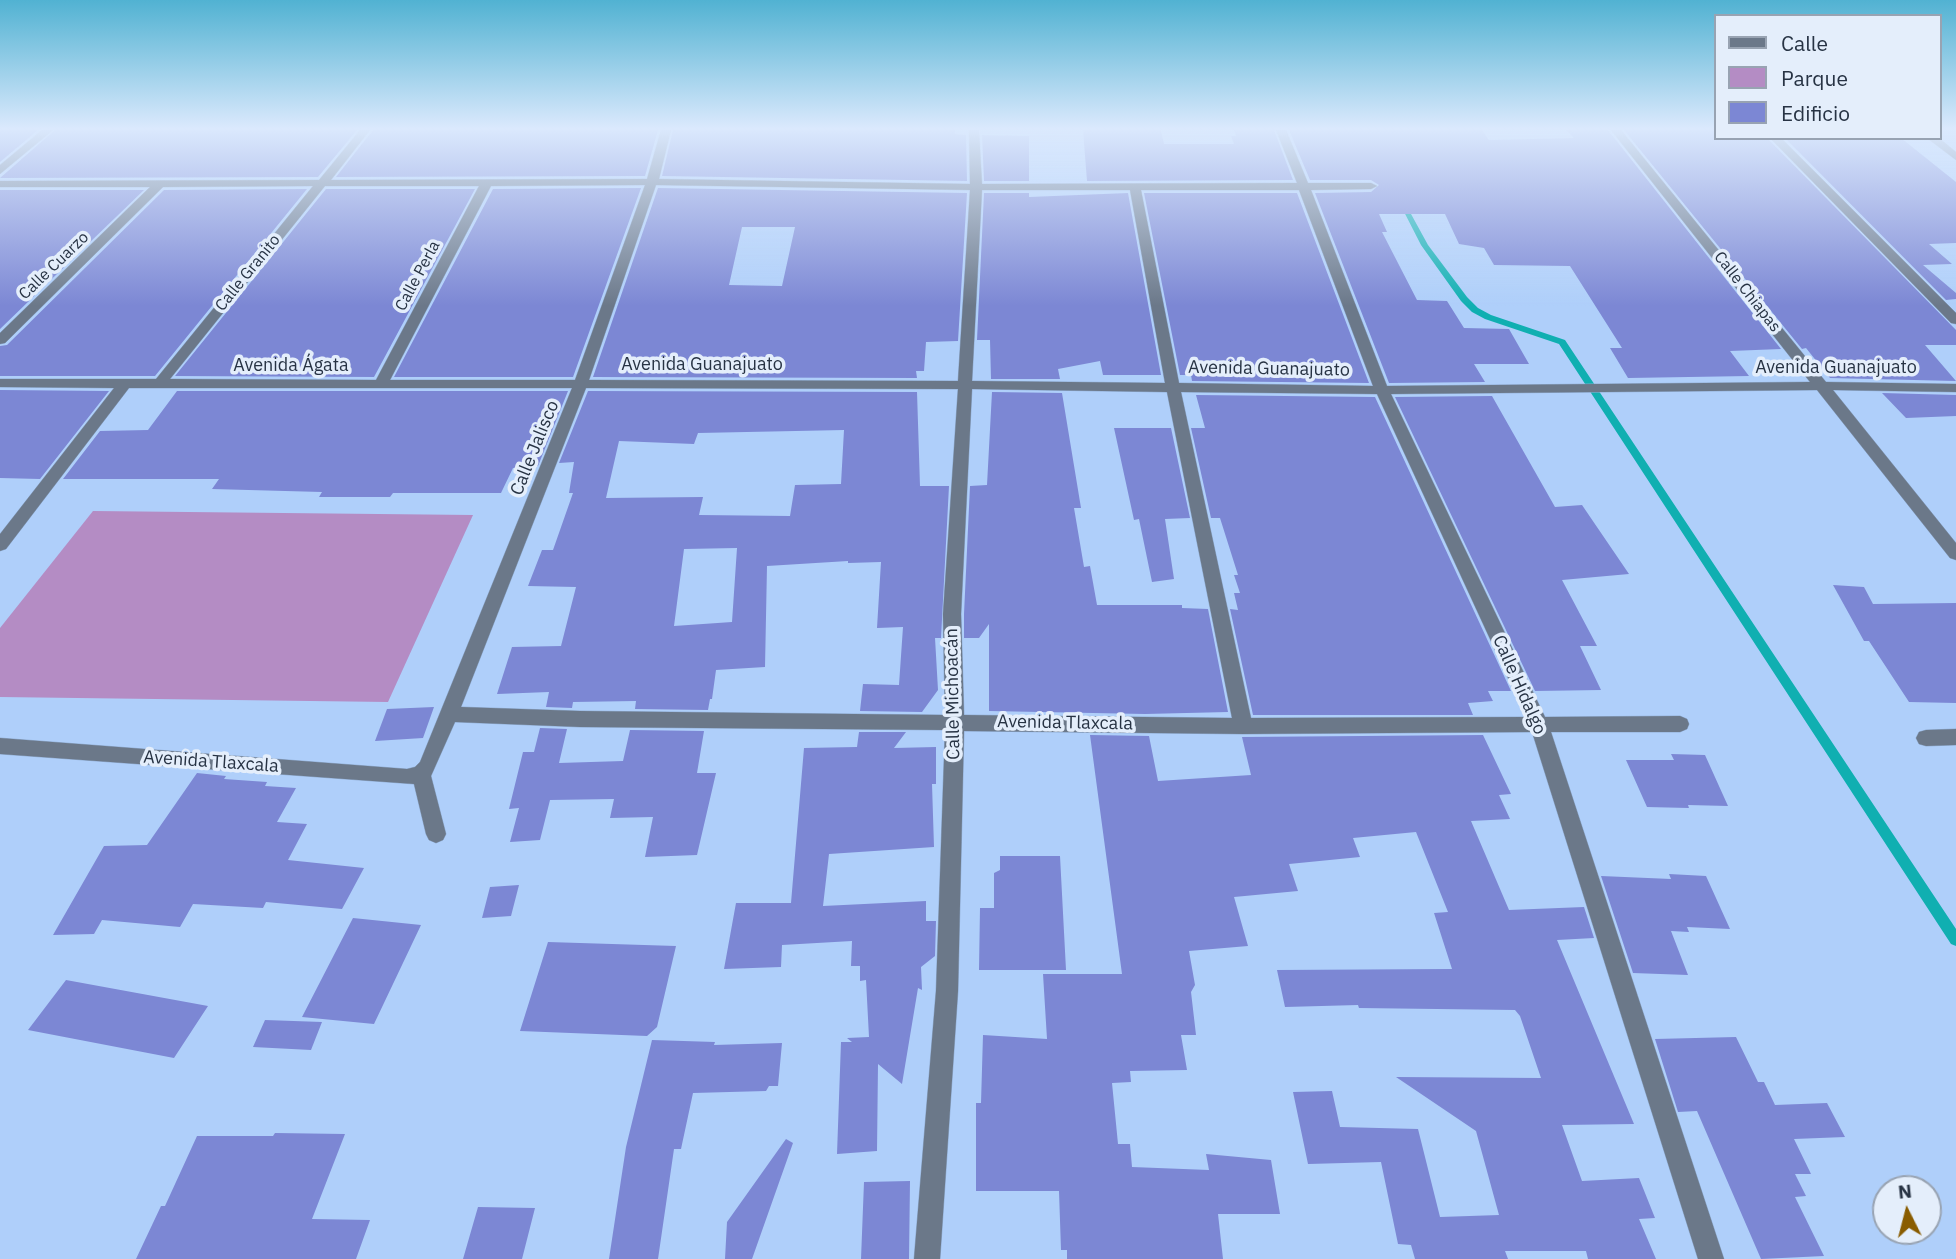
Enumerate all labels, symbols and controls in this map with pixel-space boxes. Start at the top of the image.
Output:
legend [1714,14,1942,140]
text: Calle [1781,29,1828,57]
text: Parque [1781,64,1848,92]
text: Edificio [1781,99,1850,127]
street label: Calle Cuarzo [15,228,93,304]
street label: Calle Granito [211,231,285,315]
street label: Calle Perla [392,238,444,314]
street label: Calle Chiapas [1710,248,1784,336]
street label: Avenida Guanajuato [621,354,783,376]
street label: Avenida Ágata [233,355,349,377]
street label: Avenida Guanajuato [1188,357,1350,381]
street label: Avenida Guanajuato [1755,357,1917,379]
street label: Calle Jalisco [506,397,564,499]
street label: Calle Michoacán [941,628,965,760]
street label: Calle Hidalgo [1488,632,1550,738]
street label: Avenida Tlaxcala [997,711,1133,735]
street label: Avenida Tlaxcala [143,746,279,778]
north arrow [1872,1175,1942,1245]
text: N [1897,1178,1913,1204]

